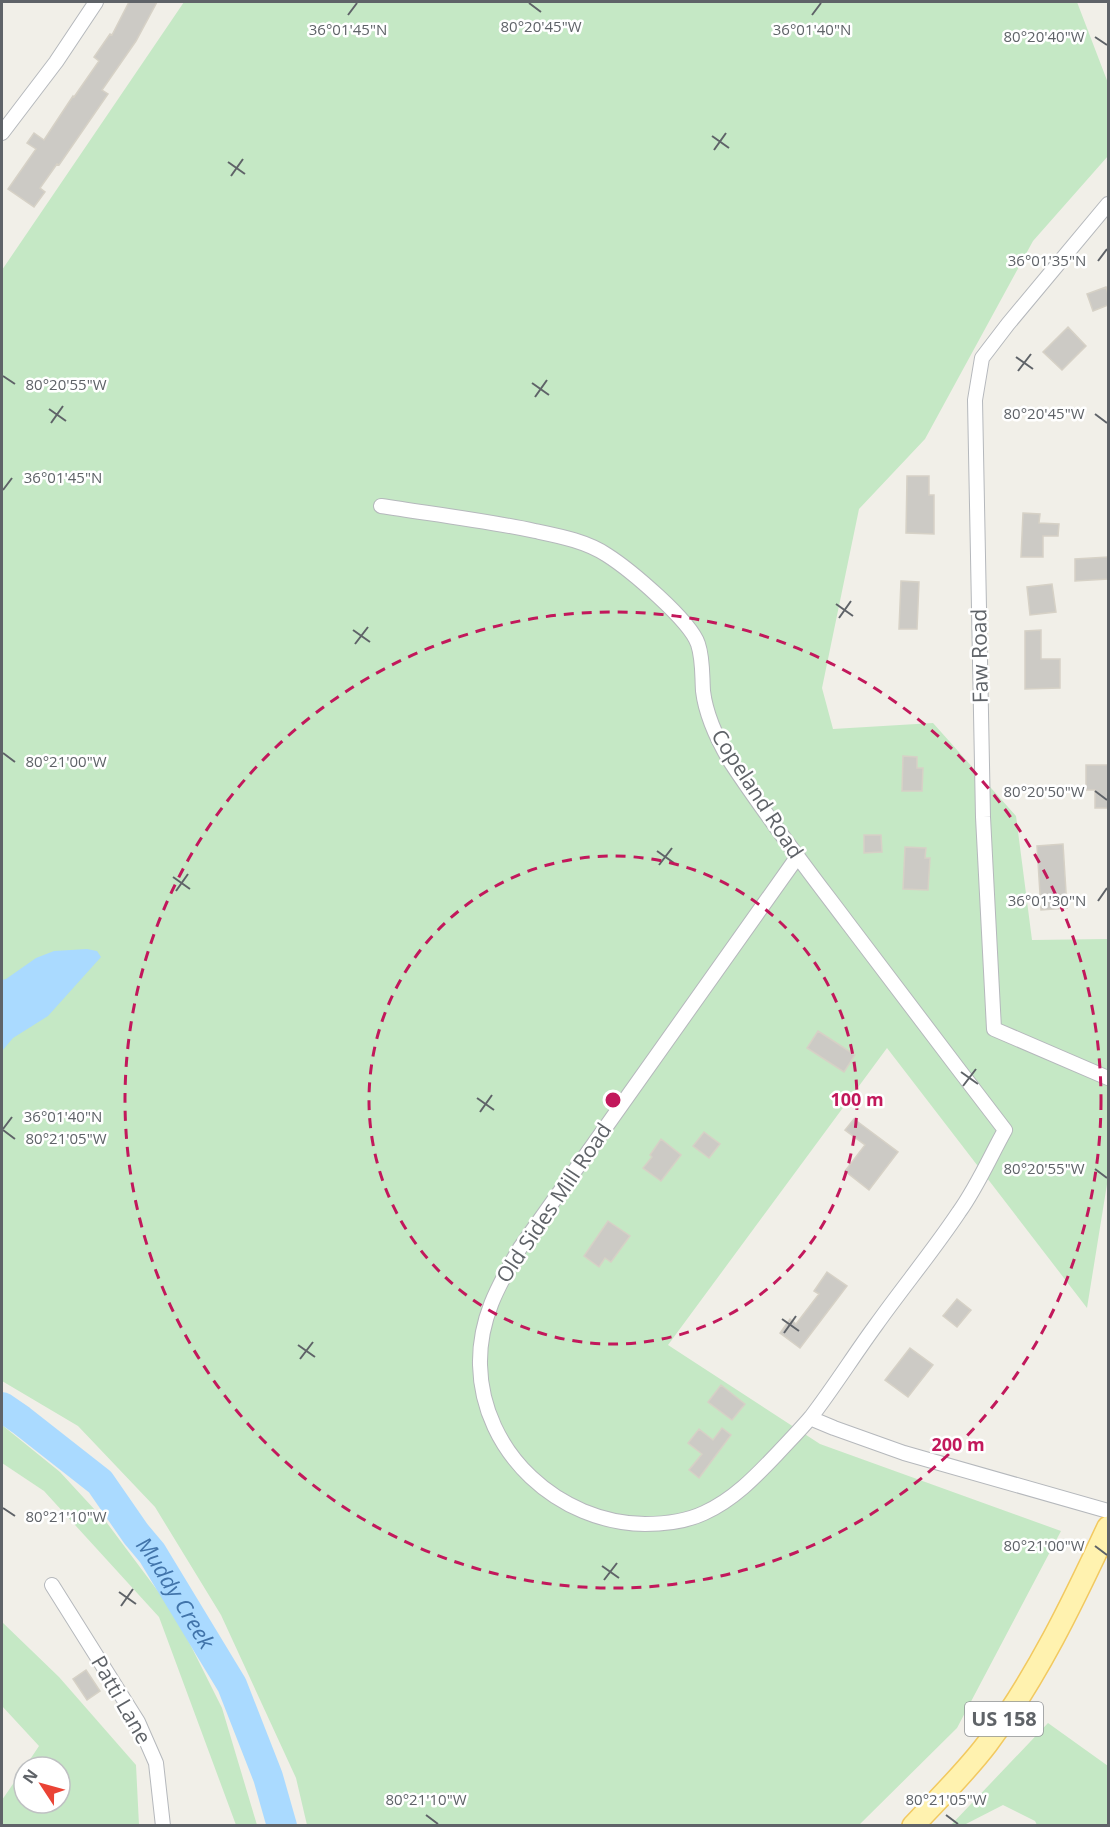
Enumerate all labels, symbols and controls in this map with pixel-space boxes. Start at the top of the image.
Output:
text: 80°20'45"W [501,16,582,36]
text: 36°01'45"N [309,19,387,39]
text: 36°01'40"N [773,19,851,39]
text: 80°20'40"W [1004,26,1085,46]
text: 36°01'35"N [1008,250,1086,270]
text: 80°20'55"W [26,374,107,394]
text: 80°20'45"W [1004,403,1085,423]
text: 36°01'45"N [24,467,102,487]
street label: Faw Road [964,609,994,703]
street label: Copeland Road [706,723,810,863]
text: 80°21'00"W [26,751,107,771]
text: 80°20'50"W [1004,781,1085,801]
text: 36°01'30"N [1008,890,1086,910]
text: 100 m [830,1087,884,1111]
centre of rings [603,1090,623,1110]
text: 36°01'40"N [24,1106,102,1126]
street label: Old Sides Mill Road [489,1117,617,1288]
text: 80°21'05"W [26,1128,107,1148]
text: 80°20'55"W [1004,1158,1085,1178]
text: 200 m [931,1432,985,1456]
text: 80°21'10"W [26,1506,107,1526]
water label: Muddy Creek [130,1530,223,1655]
text: 80°21'00"W [1004,1535,1085,1555]
street label: Patti Lane [85,1650,158,1749]
road number: US 158 [965,1702,1043,1736]
north arrow [12,1755,72,1815]
text: N [17,1764,43,1788]
text: 80°21'10"W [386,1789,467,1809]
text: 80°21'05"W [906,1789,987,1809]

